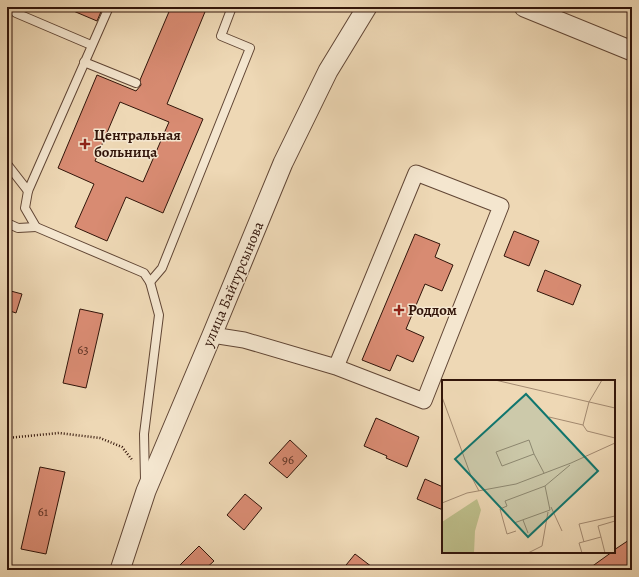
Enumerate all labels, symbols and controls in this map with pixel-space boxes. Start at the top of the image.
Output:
place label: Центральная больница [94,125,181,162]
marker: Центральная больница [79,138,91,150]
street label: улица Байтурсынова [197,218,268,351]
place label: Роддом [408,300,457,320]
marker: Роддом [393,304,405,316]
house number: 63 [77,341,89,358]
inset map [442,380,615,553]
house number: 96 [282,451,294,468]
house number: 61 [38,503,49,520]

